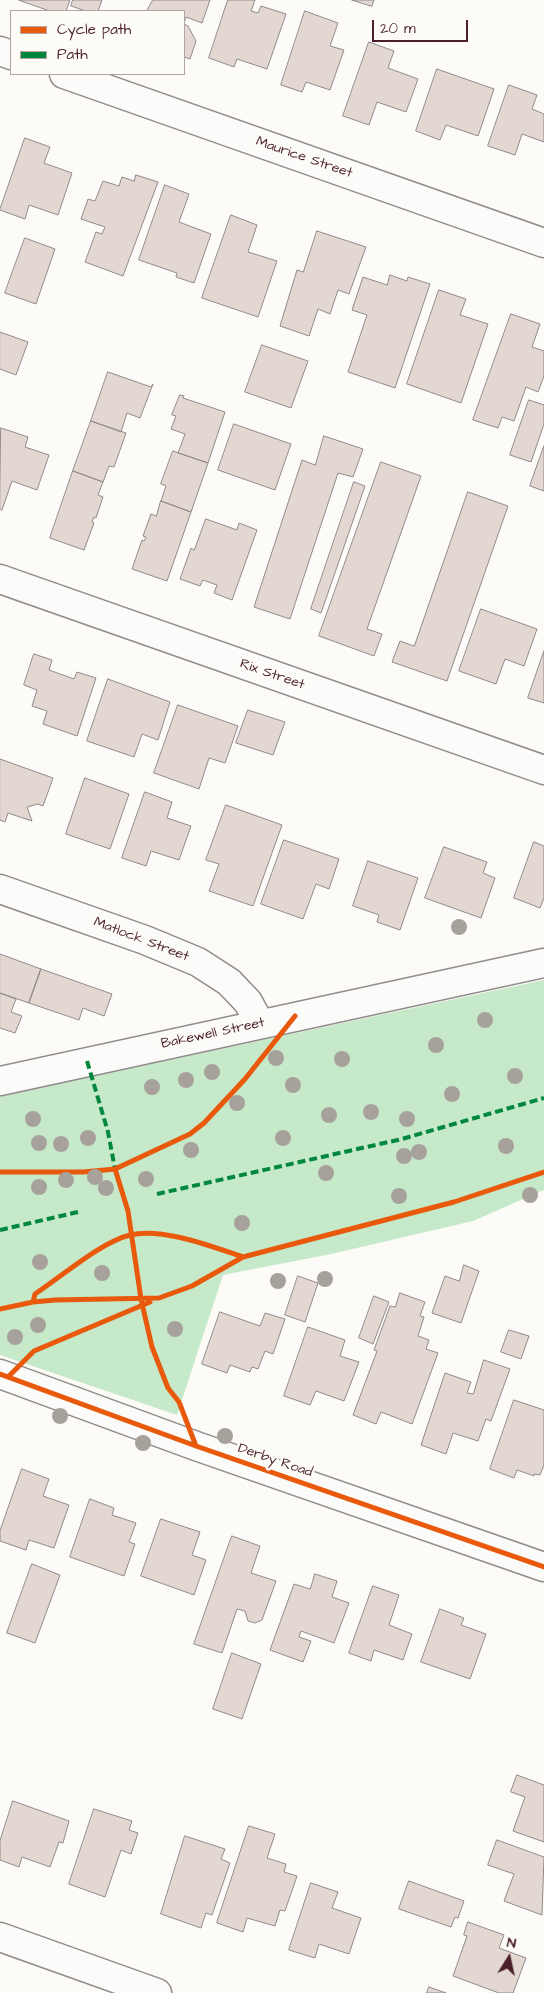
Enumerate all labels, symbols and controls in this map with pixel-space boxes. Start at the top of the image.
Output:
legend [10,10,185,75]
scale bar [374,10,470,42]
text: 20 m [380,18,416,39]
text: Cycle path [57,19,131,40]
text: Path [57,44,88,65]
street label: Maurice Street [254,134,354,182]
street label: Rix Street [237,656,307,694]
street label: Matlock Street [91,914,191,966]
street label: Bakewell Street [160,1015,266,1053]
street label: Derby Road [236,1440,314,1482]
north arrow [484,1933,534,1983]
text: N [506,1933,518,1954]

